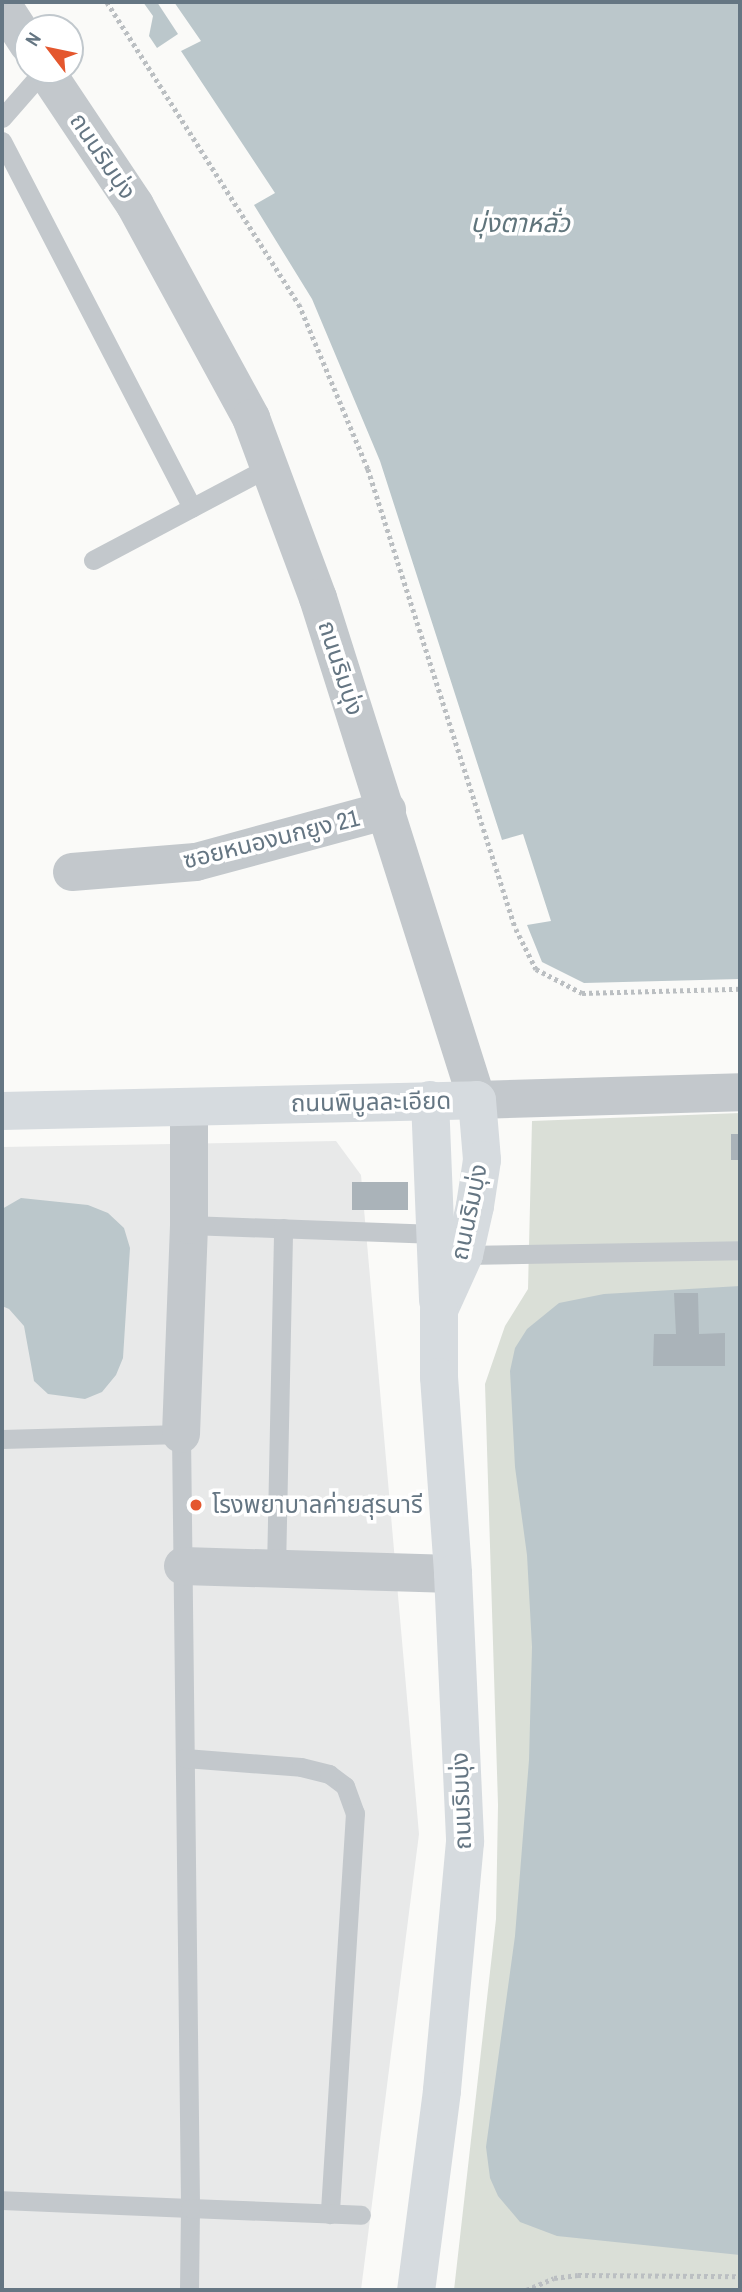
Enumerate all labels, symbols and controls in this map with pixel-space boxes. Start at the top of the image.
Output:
north arrow [14,14,84,84]
text: N [19,27,47,51]
street label: ถนนริมบุ่ง [64,107,142,205]
water label: บุ่งตาหลั่ว [470,207,570,239]
street label: ถนนริมบุ่ง [312,617,370,719]
street label: ซอยหนองนกยูง 21 [180,803,362,875]
street label: ถนนพิบูลละเอียด [291,1086,451,1118]
street label: ถนนริมบุ่ง [445,1161,493,1263]
place label: โรงพยาบาลค่ายสุรนารี [212,1491,423,1519]
marker: โรงพยาบาลค่ายสุรนารี [186,1495,206,1515]
street label: ถนนริมบุ่ง [445,1752,477,1850]

